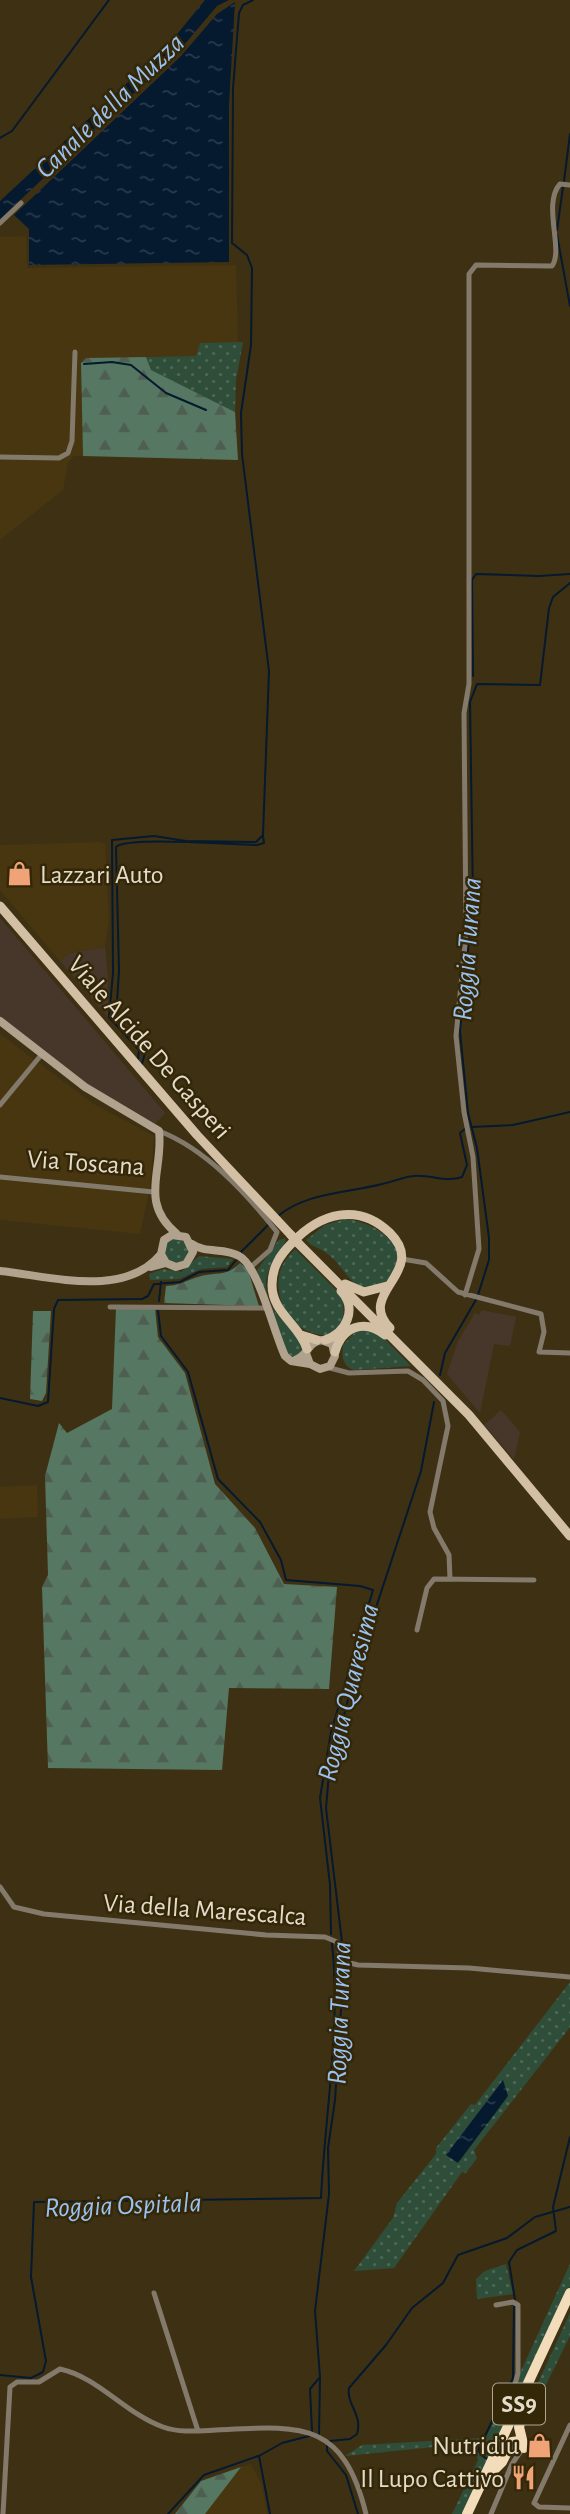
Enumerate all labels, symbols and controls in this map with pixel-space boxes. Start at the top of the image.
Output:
water label: Canale della Muzza [31,29,190,184]
shop icon: Lazzari Auto [6,860,34,888]
place label: Lazzari Auto [40,862,163,888]
water label: Roggia Turana [449,877,487,1022]
street label: Viale Alcide De Gasperi [63,951,236,1144]
street label: Via Toscana [26,1146,145,1180]
water label: Roggia Quaresima [313,1601,385,1784]
street label: Via della Marescalca [102,1890,307,1930]
water label: Roggia Turana [324,1941,356,2085]
water label: Roggia Ospitala [44,2189,202,2223]
road number: SS9 [493,2384,545,2424]
shop icon: Nutridiu [525,2431,553,2459]
place label: Nutridiu [432,2433,519,2459]
restaurant icon: Il Lupo Cattivo [510,2464,538,2492]
place label: Il Lupo Cattivo [360,2466,504,2492]

